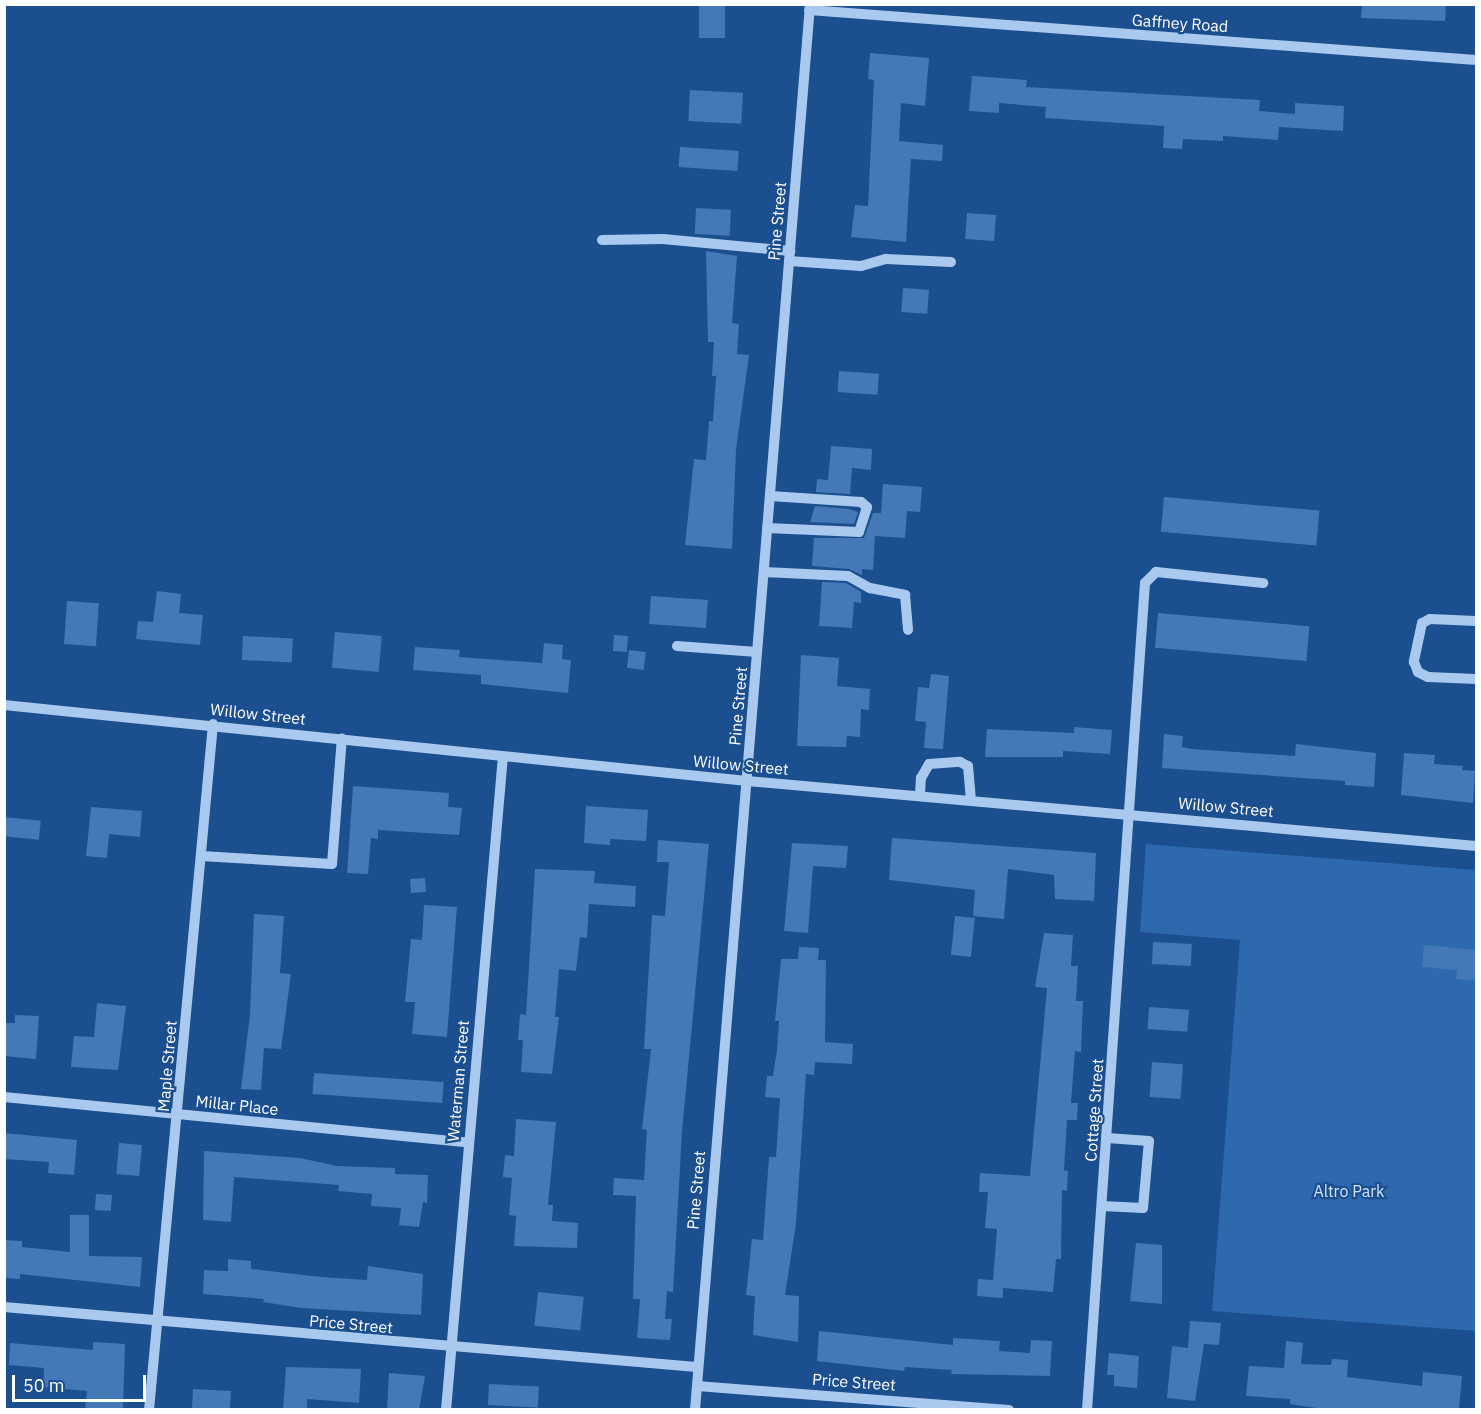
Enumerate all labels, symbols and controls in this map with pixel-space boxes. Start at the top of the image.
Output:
street label: Gaffney Road [1131,10,1229,36]
street label: Pine Street [764,181,790,261]
street label: Pine Street [725,666,751,746]
street label: Willow Street [209,699,307,729]
street label: Willow Street [692,751,790,779]
street label: Willow Street [1177,793,1275,821]
street label: Waterman Street [443,1019,473,1143]
street label: Maple Street [153,1020,181,1112]
street label: Cottage Street [1081,1058,1107,1162]
street label: Millar Place [195,1091,279,1119]
street label: Pine Street [683,1150,709,1230]
park label: Altro Park [1313,1181,1385,1201]
street label: Price Street [308,1311,394,1337]
scale bar [15,1363,148,1401]
street label: Price Street [812,1370,896,1394]
text: 50 m [23,1374,65,1397]

